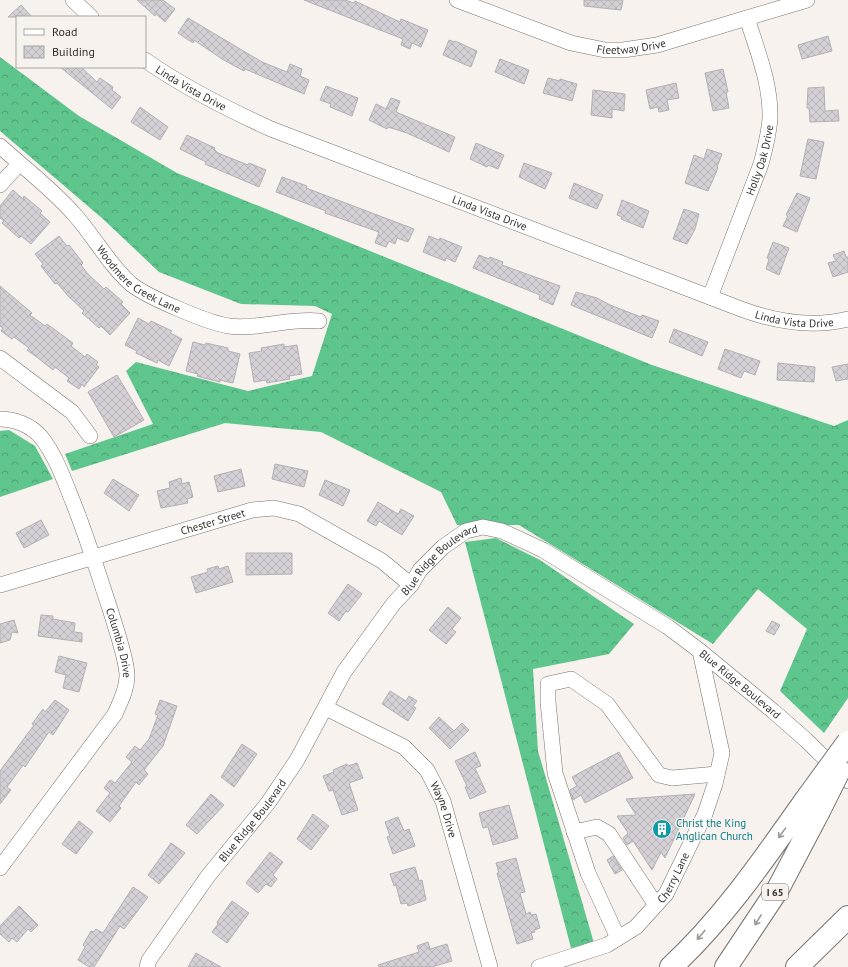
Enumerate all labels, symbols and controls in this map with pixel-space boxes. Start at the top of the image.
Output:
legend [16,16,146,68]
text: Road [52,24,77,39]
street label: Fleetway Drive [595,36,668,57]
text: Building [52,44,95,59]
street label: Linda Vista Drive [153,62,229,114]
street label: Holly Oak Drive [743,123,776,197]
street label: Linda Vista Drive [450,192,530,234]
street label: Woodmere Creek Lane [93,242,183,316]
street label: Linda Vista Drive [753,307,835,330]
street label: Chester Street [179,505,247,538]
street label: Blue Ridge Boulevard [398,522,479,598]
street label: Columbia Drive [103,606,134,678]
street label: Blue Ridge Boulevard [697,646,784,722]
street label: Blue Ridge Boulevard [216,776,289,865]
street label: Wayne Drive [427,779,460,840]
place label: Christ the King Anglican Church [676,816,753,843]
building icon: Christ the King Anglican Church [651,818,673,840]
one-way arrow [778,827,786,838]
street label: Cherry Lane [654,850,692,906]
road number: I 65 [762,884,788,900]
one-way arrow [753,914,761,926]
one-way arrow [697,929,706,940]

